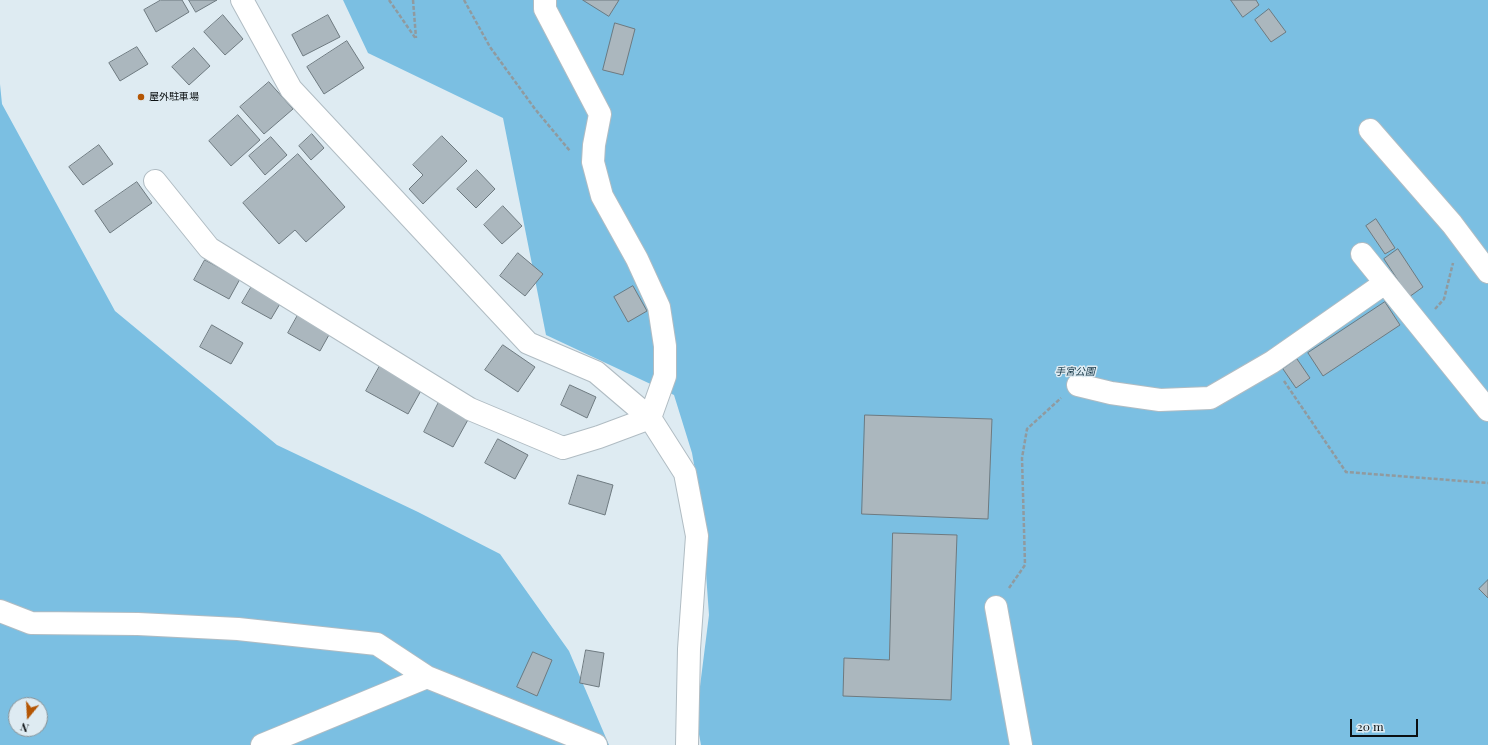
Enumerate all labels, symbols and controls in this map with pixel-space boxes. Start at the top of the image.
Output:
place label: 屋外駐車場 [149,91,199,103]
marker: 屋外駐車場 [136,92,146,102]
park label: 手宮公園 [1055,366,1095,378]
north arrow [8,697,48,737]
scale bar [1352,711,1420,737]
text: 20 m [1357,718,1384,734]
text: N [18,720,31,736]

